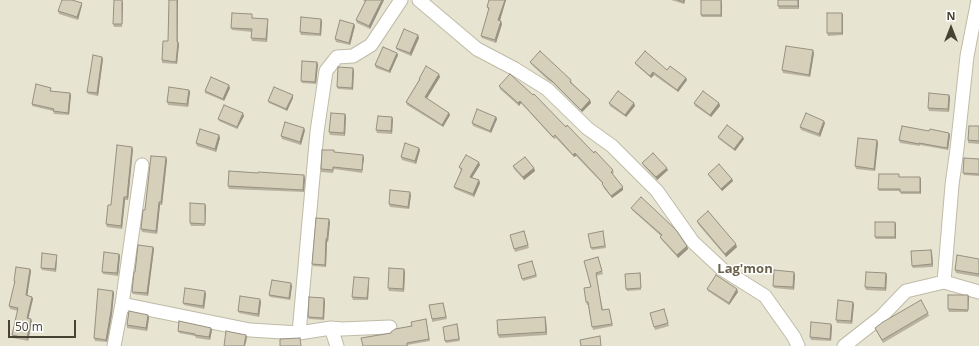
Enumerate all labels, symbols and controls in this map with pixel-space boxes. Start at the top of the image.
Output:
north arrow [931,8,971,48]
text: N [947,8,955,23]
district label: Lag'mon [717,261,773,277]
scale bar [10,312,78,338]
text: 50 m [15,318,43,335]

